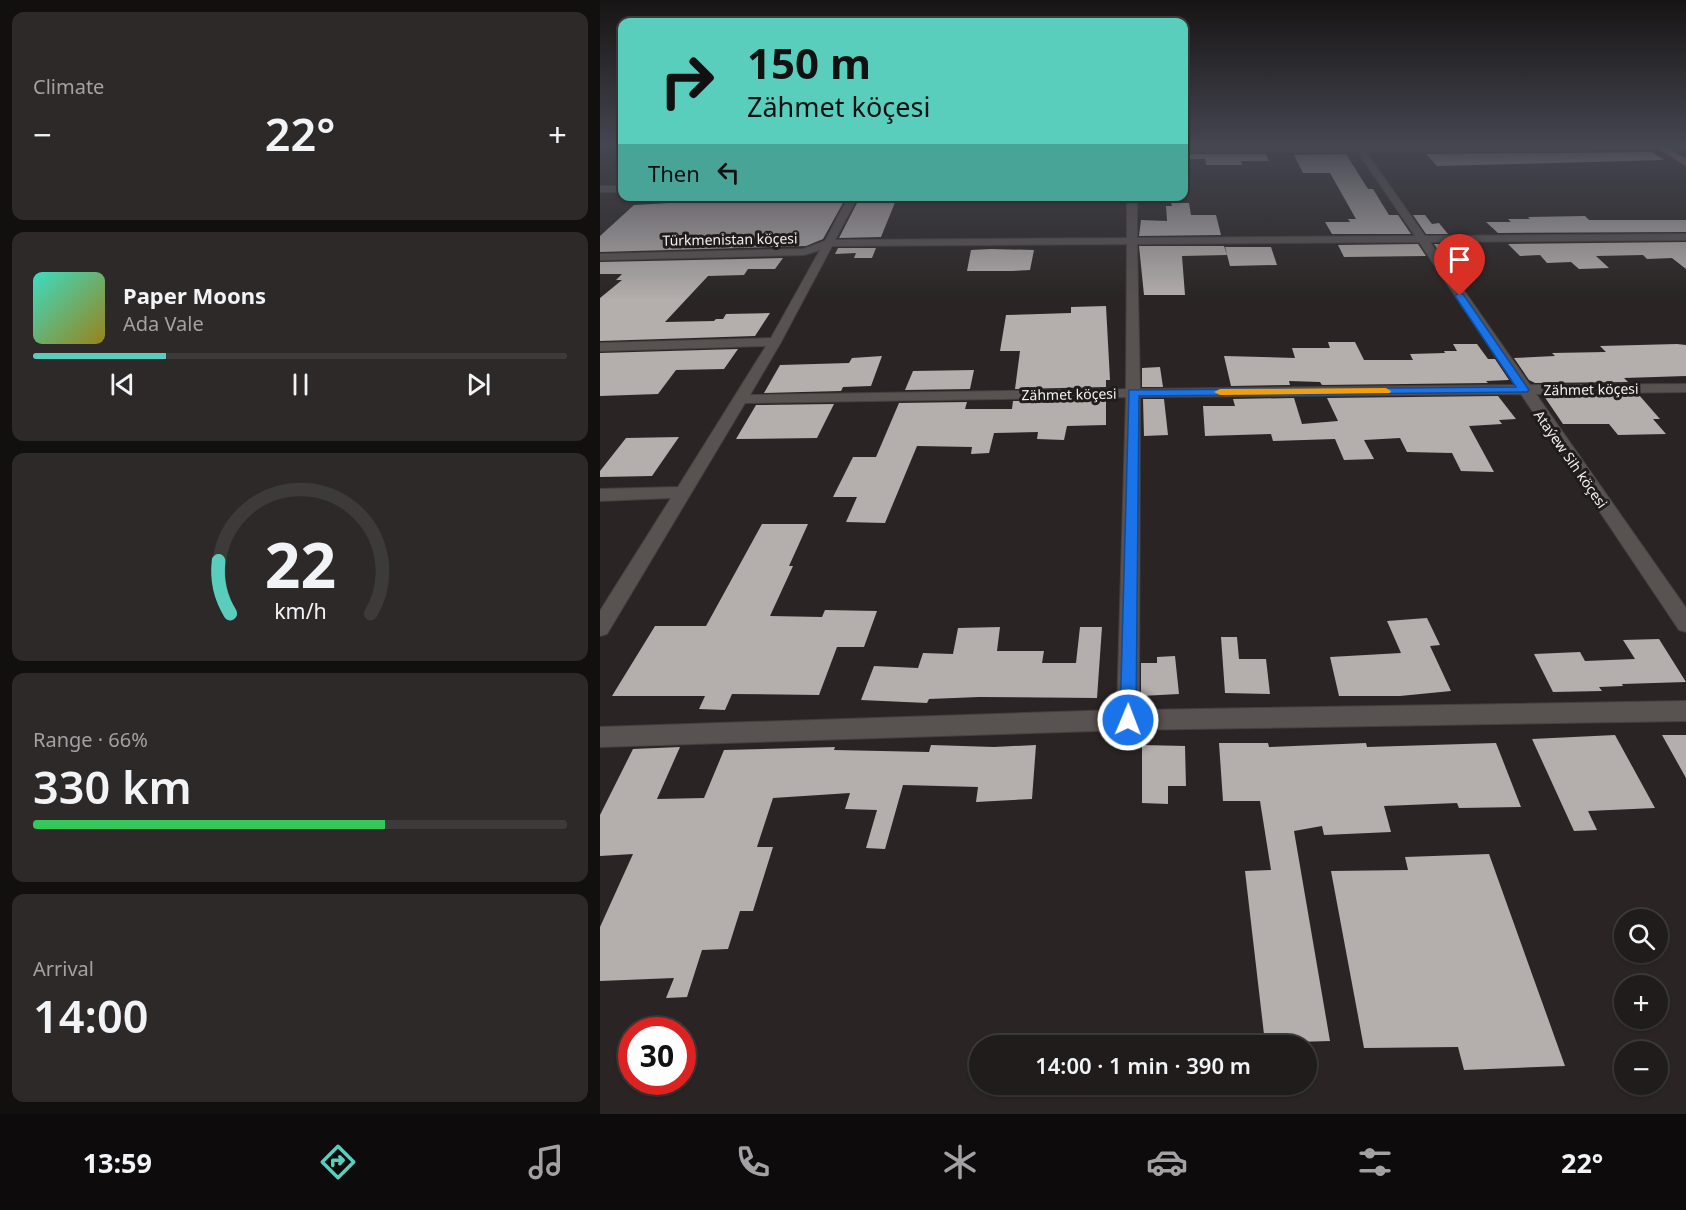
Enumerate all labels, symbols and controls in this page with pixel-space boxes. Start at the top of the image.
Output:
text: 150 m [747,34,871,91]
icon: right [648,42,726,120]
text: Climate [33,73,104,100]
text: Zähmet köçesi [747,88,930,125]
text: 22° [265,103,335,164]
text: − [33,112,52,157]
text: + [548,112,567,157]
icon: left [712,156,745,189]
text: Then [648,158,700,188]
street label: Türkmenistan köçesi [662,228,798,250]
pin [1434,234,1485,296]
icon: arrive [1443,243,1476,276]
text: Paper Moons [123,280,266,310]
text: Ada Vale [123,310,204,337]
icon: previous [106,368,139,401]
icon: pause [284,368,317,401]
icon: next [462,368,495,401]
street label: Zähmet köçesi [1543,379,1639,399]
street label: Zähmet köçesi [1021,384,1117,404]
street label: Ataýew Sih köçesi [1530,406,1612,512]
text: 22 [264,521,336,606]
text: km/h [274,596,326,625]
position arrow [1096,688,1160,752]
text: Range · 66% [33,726,148,753]
text: 330 km [33,756,192,817]
map controls [1614,909,1668,1095]
button: search [1614,909,1668,963]
text: Arrival [33,955,94,982]
button: + [1614,975,1668,1029]
text: 14:00 [33,985,148,1046]
speed limit sign: 30 [618,1017,696,1095]
button: − [1614,1041,1668,1095]
text: 14:00 · 1 min · 390 m [1035,1050,1251,1080]
icon: directions [317,1141,359,1183]
icon: music [525,1141,567,1183]
icon: phone [732,1141,774,1183]
icon: climate [939,1141,981,1183]
icon: car [1146,1141,1188,1183]
icon: filters [1354,1141,1396,1183]
text: 13:59 [83,1144,152,1181]
text: 22° [1561,1144,1603,1181]

